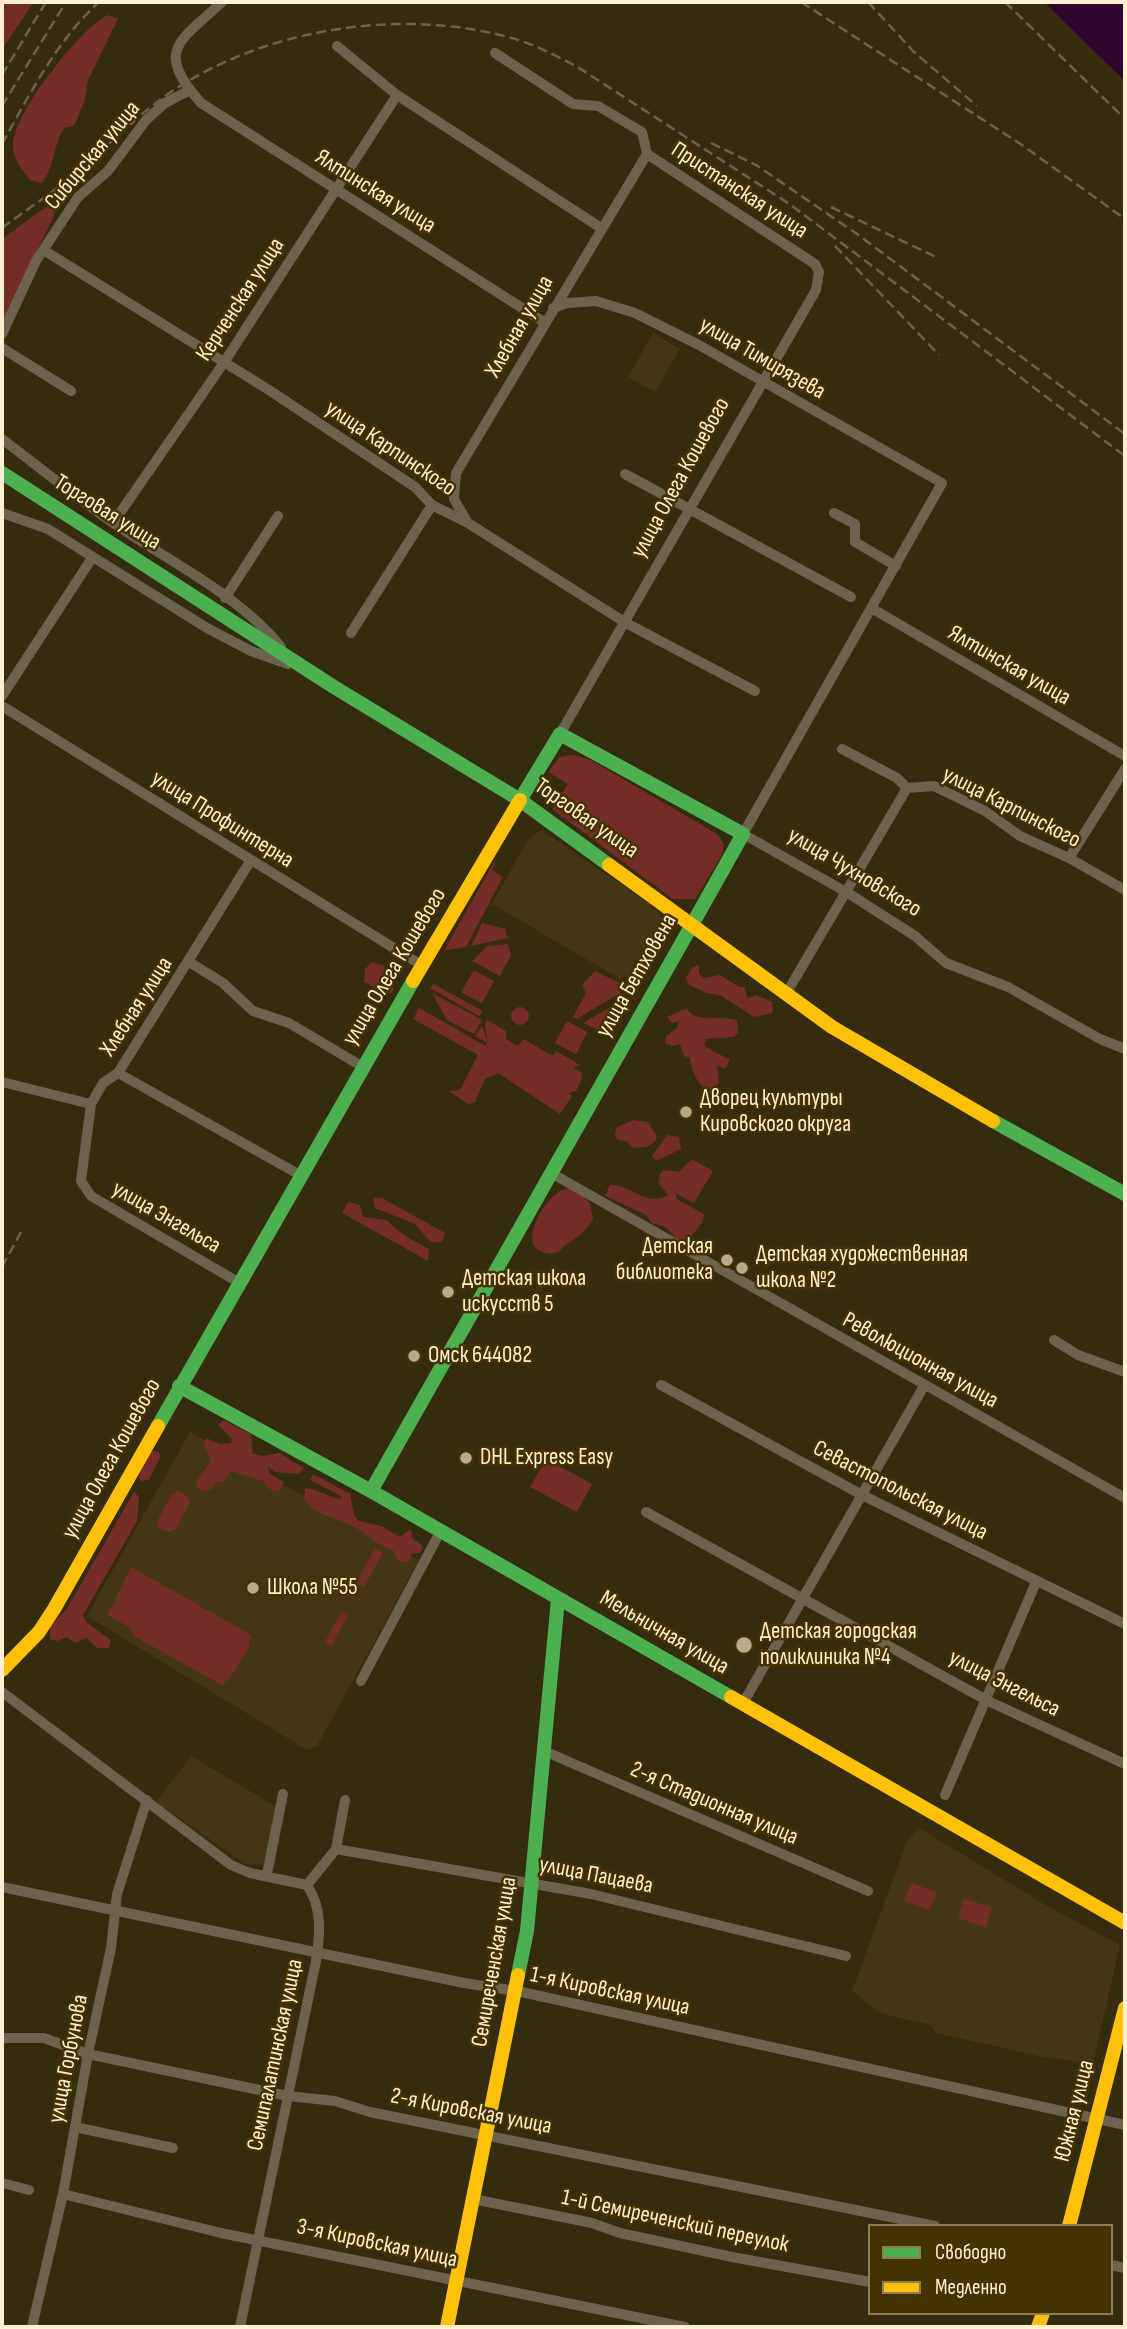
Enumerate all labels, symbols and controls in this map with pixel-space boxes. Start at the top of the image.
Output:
street label: Сибирская улица [40,96,146,216]
street label: Пристанская улица [666,137,812,245]
street label: Ялтинская улица [310,144,440,240]
street label: Керченская улица [191,233,291,367]
street label: Хлебная улица [480,271,560,383]
street label: улица Тимирязева [694,312,830,406]
street label: улица Олега Кошевого [626,393,736,563]
street label: улица Карпинского [319,395,461,503]
street label: Торговая улица [48,469,166,557]
street label: Ялтинская улица [943,620,1075,712]
street label: улица Карпинского [937,761,1085,855]
street label: улица Профинтерна [146,765,298,875]
street label: Торговая улица [529,773,643,865]
street label: улица Чухновского [782,822,926,924]
street label: улица Олега Кошевого [337,883,453,1051]
street label: улица Бетховена [591,909,683,1043]
street label: Хлебная улица [95,952,179,1062]
place label: Дворец культуры Кировского округа [700,1085,851,1139]
marker: Дворец культуры Кировского округа [678,1104,694,1120]
street label: улица Энгельса [107,1176,225,1260]
place label: Детская библиотека [616,1233,713,1287]
place label: Детская художественная школа №2 [756,1241,968,1295]
marker: Детская библиотека [719,1252,735,1268]
marker: Детская художественная школа №2 [734,1260,750,1276]
place label: Детская школа искусств 5 [462,1265,586,1319]
marker: Детская школа искусств 5 [440,1284,456,1300]
street label: Революционная улица [837,1307,1003,1415]
place label: Омск 644082 [428,1342,532,1370]
marker: Омск 644082 [406,1348,422,1364]
street label: улица Олега Кошевого [57,1374,167,1544]
street label: Севастопольская улица [808,1435,992,1547]
place label: DHL Express Easy [480,1444,613,1472]
marker: DHL Express Easy [458,1450,474,1466]
place label: Школа №55 [267,1574,357,1602]
marker: Школа №55 [245,1580,261,1596]
street label: Мельничная улица [595,1585,733,1681]
place label: Детская городская поликлиника №4 [760,1618,917,1672]
marker: Детская городская поликлиника №4 [734,1635,754,1655]
street label: улица Энгельса [944,1644,1064,1724]
street label: 2-я Стадионная улица [626,1756,802,1852]
street label: улица Пацаева [537,1851,655,1901]
street label: Семиреченская улица [466,1875,524,2049]
street label: Семипалатинская улица [242,1957,310,2153]
street label: 1-я Кировская улица [528,1962,692,2022]
street label: улица Горбунова [43,1992,95,2126]
street label: Южная улица [1049,2057,1101,2165]
street label: 2-я Кировская улица [388,2083,554,2141]
street label: 1-й Семиреченский переулок [559,2184,791,2260]
street label: 3-я Кировская улица [294,2214,460,2274]
legend [868,2224,1113,2315]
text: Свободно [935,2240,1006,2265]
text: Медленно [935,2275,1007,2300]

